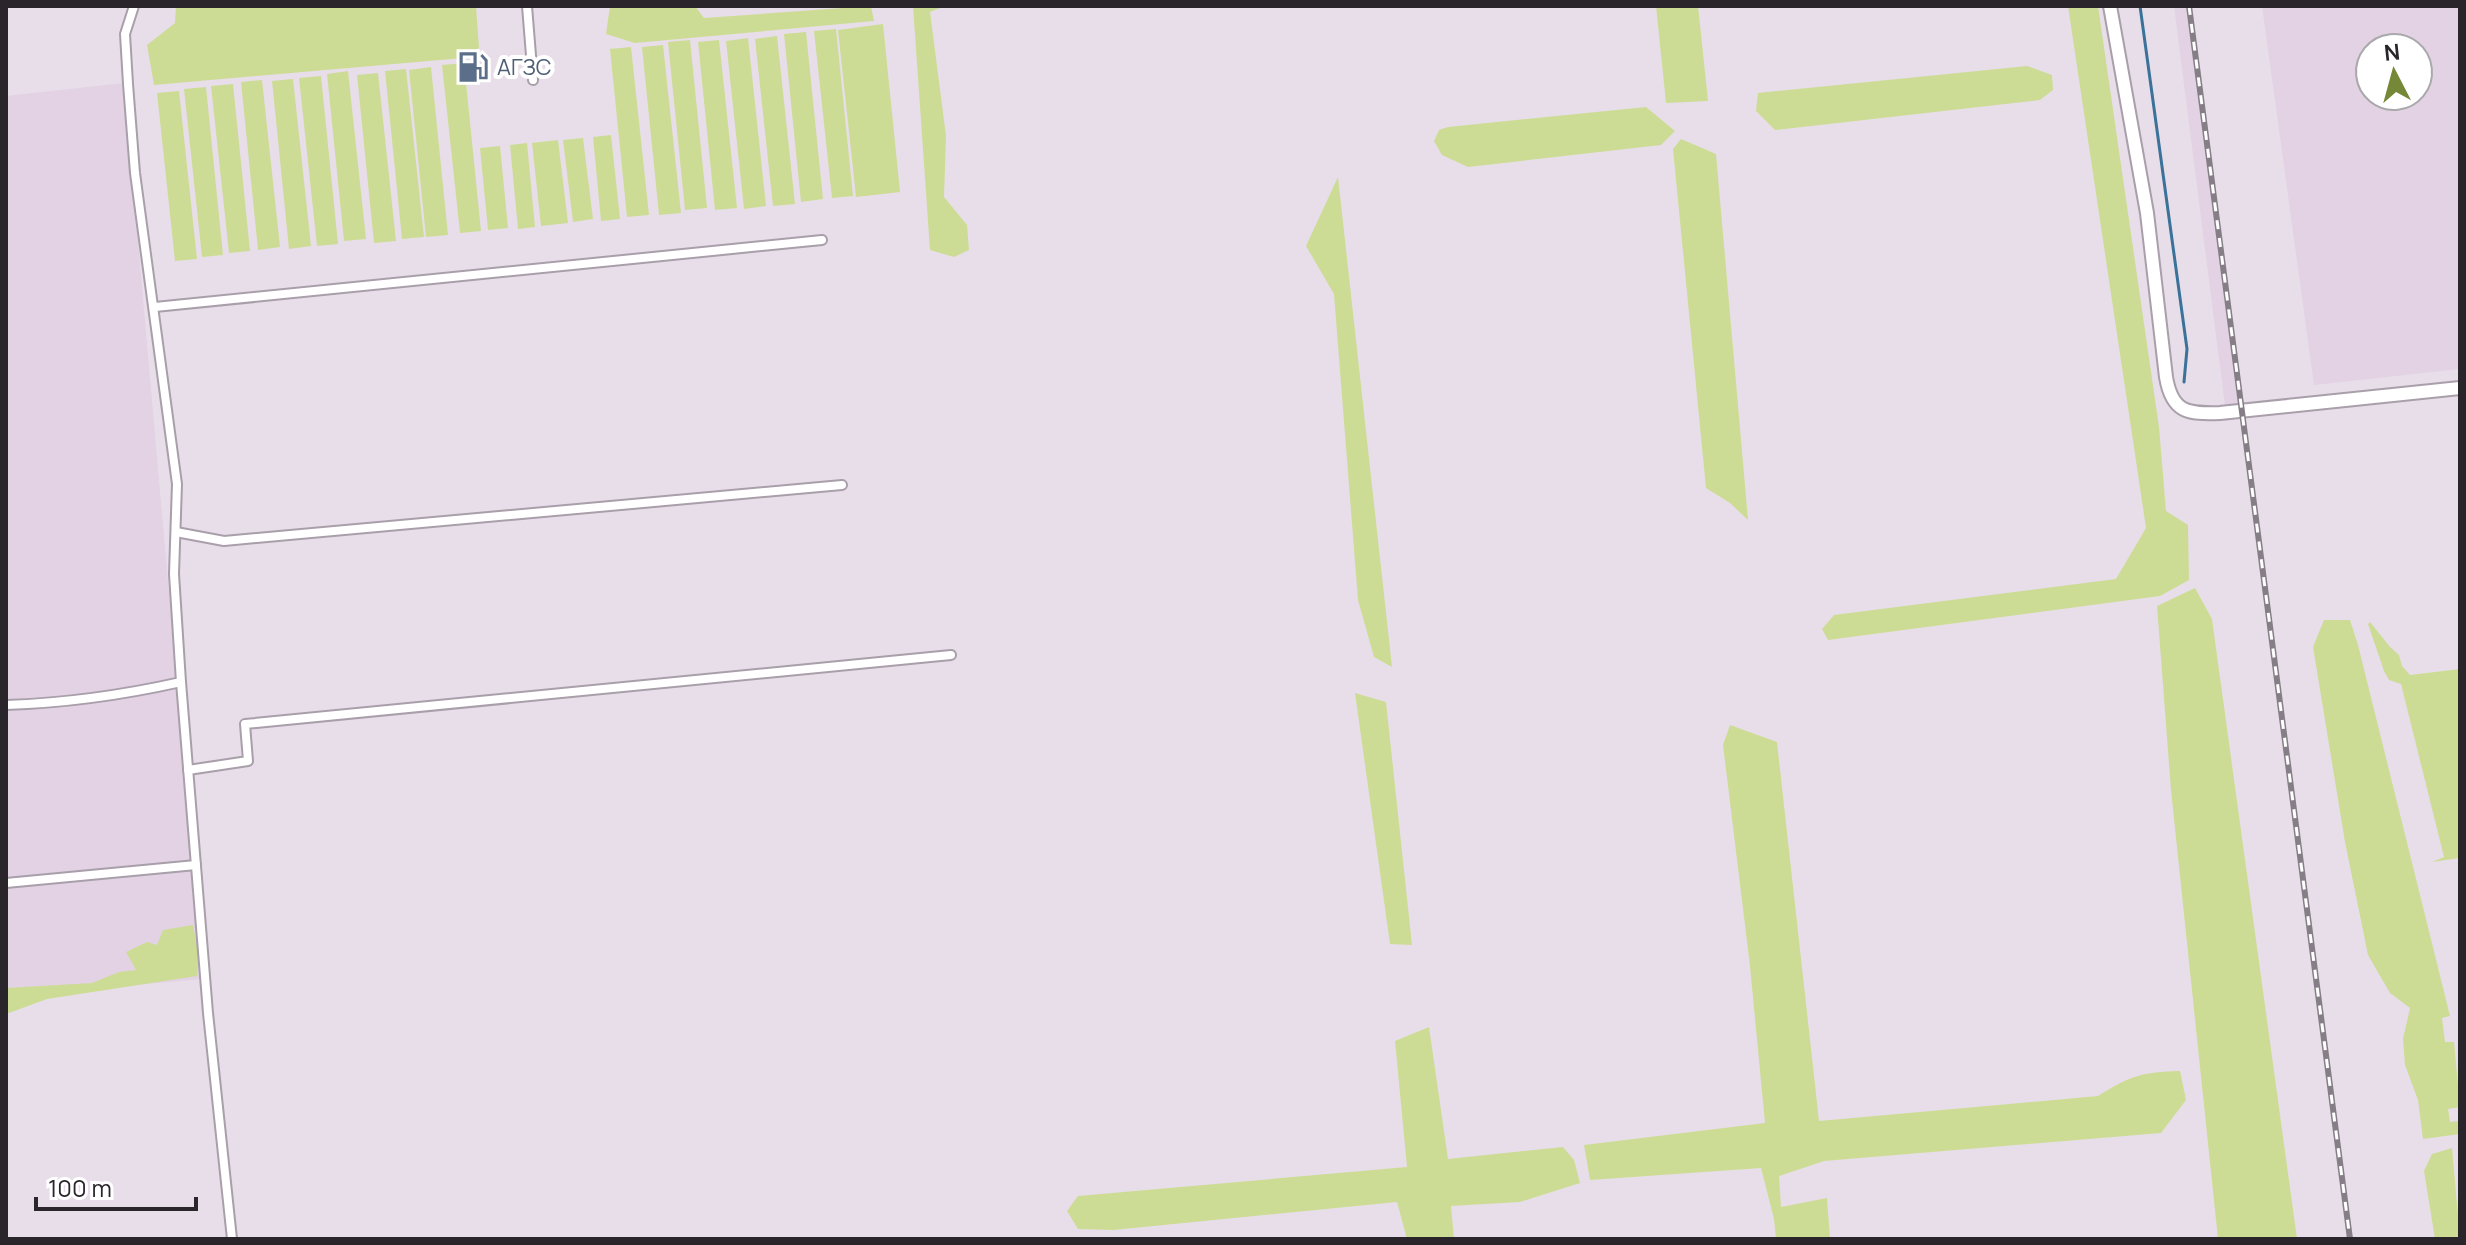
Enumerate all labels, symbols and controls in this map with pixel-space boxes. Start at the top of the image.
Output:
north arrow [2354,32,2434,112]
text: N [2382,36,2401,68]
fuel station icon: АГЗС [456,50,490,84]
place label: АГЗС [497,52,551,82]
scale bar [36,1161,196,1211]
text: 100 m [48,1171,112,1204]

